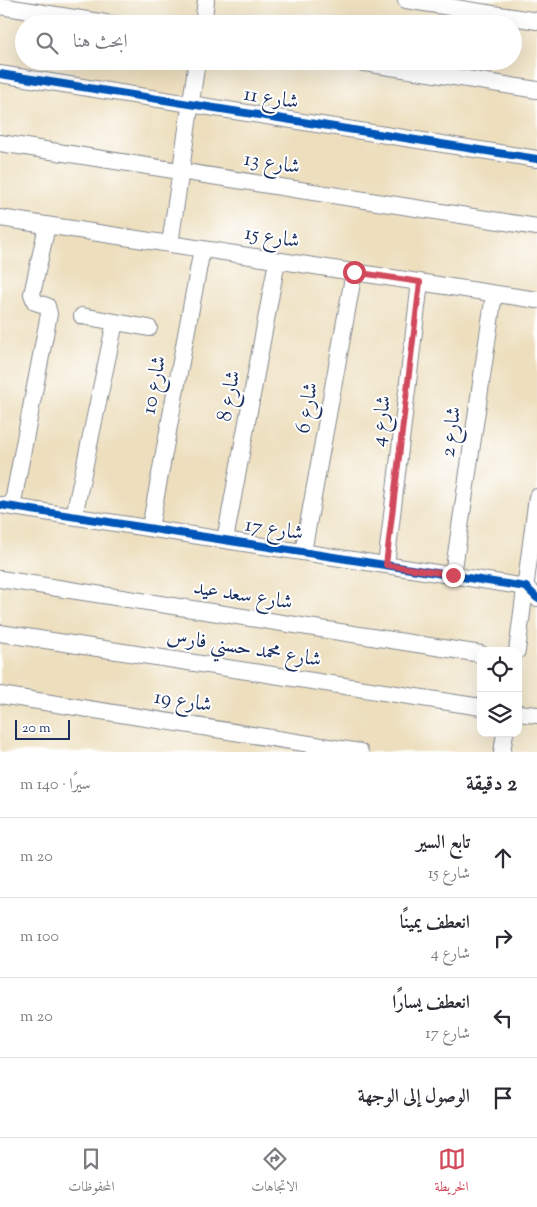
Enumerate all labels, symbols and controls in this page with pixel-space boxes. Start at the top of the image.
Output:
search box [15,15,522,70]
icon: search [33,29,61,57]
text: ابحث هنا [73,29,128,56]
street label: شارع 11 [241,80,301,119]
street label: شارع 13 [242,145,302,184]
street label: شارع 15 [242,219,302,258]
route start [343,261,366,284]
street label: شارع 10 [135,353,176,417]
street label: شارع 8 [210,368,251,424]
street label: شارع 6 [289,380,328,436]
street label: شارع 4 [364,394,401,449]
street label: شارع 2 [434,405,471,459]
street label: شارع 17 [243,511,305,550]
route end [442,564,465,587]
street label: شارع سعد عيد [191,573,295,620]
street label: شارع محمد حسني فارس [164,622,324,679]
map controls [477,647,522,737]
button: locate [477,647,522,692]
street label: شارع 19 [152,683,214,722]
button: layers [477,692,522,737]
scale bar [15,717,70,740]
text: 20 m [22,719,51,739]
text: 2 دقيقة [466,770,517,800]
text: سيرًا · 140 m [20,774,91,797]
text: تابع السير [416,830,470,857]
icon: ahead [489,844,517,872]
text: 20 m [20,846,53,869]
text: شارع 15 [428,863,470,886]
text: انعطف يمينًا [400,910,470,937]
icon: right [489,924,517,952]
text: 100 m [20,926,59,949]
text: شارع 4 [431,943,470,966]
text: انعطف يسارًا [392,990,470,1017]
icon: left [489,1004,517,1032]
text: 20 m [20,1006,53,1029]
text: شارع 17 [425,1023,470,1046]
text: الوصول إلى الوجهة [358,1084,470,1111]
icon: arrive [489,1084,517,1112]
tab: المحفوظات [68,1145,115,1200]
tab: الاتجاهات [251,1145,298,1200]
tab: الخريطة [435,1145,469,1200]

